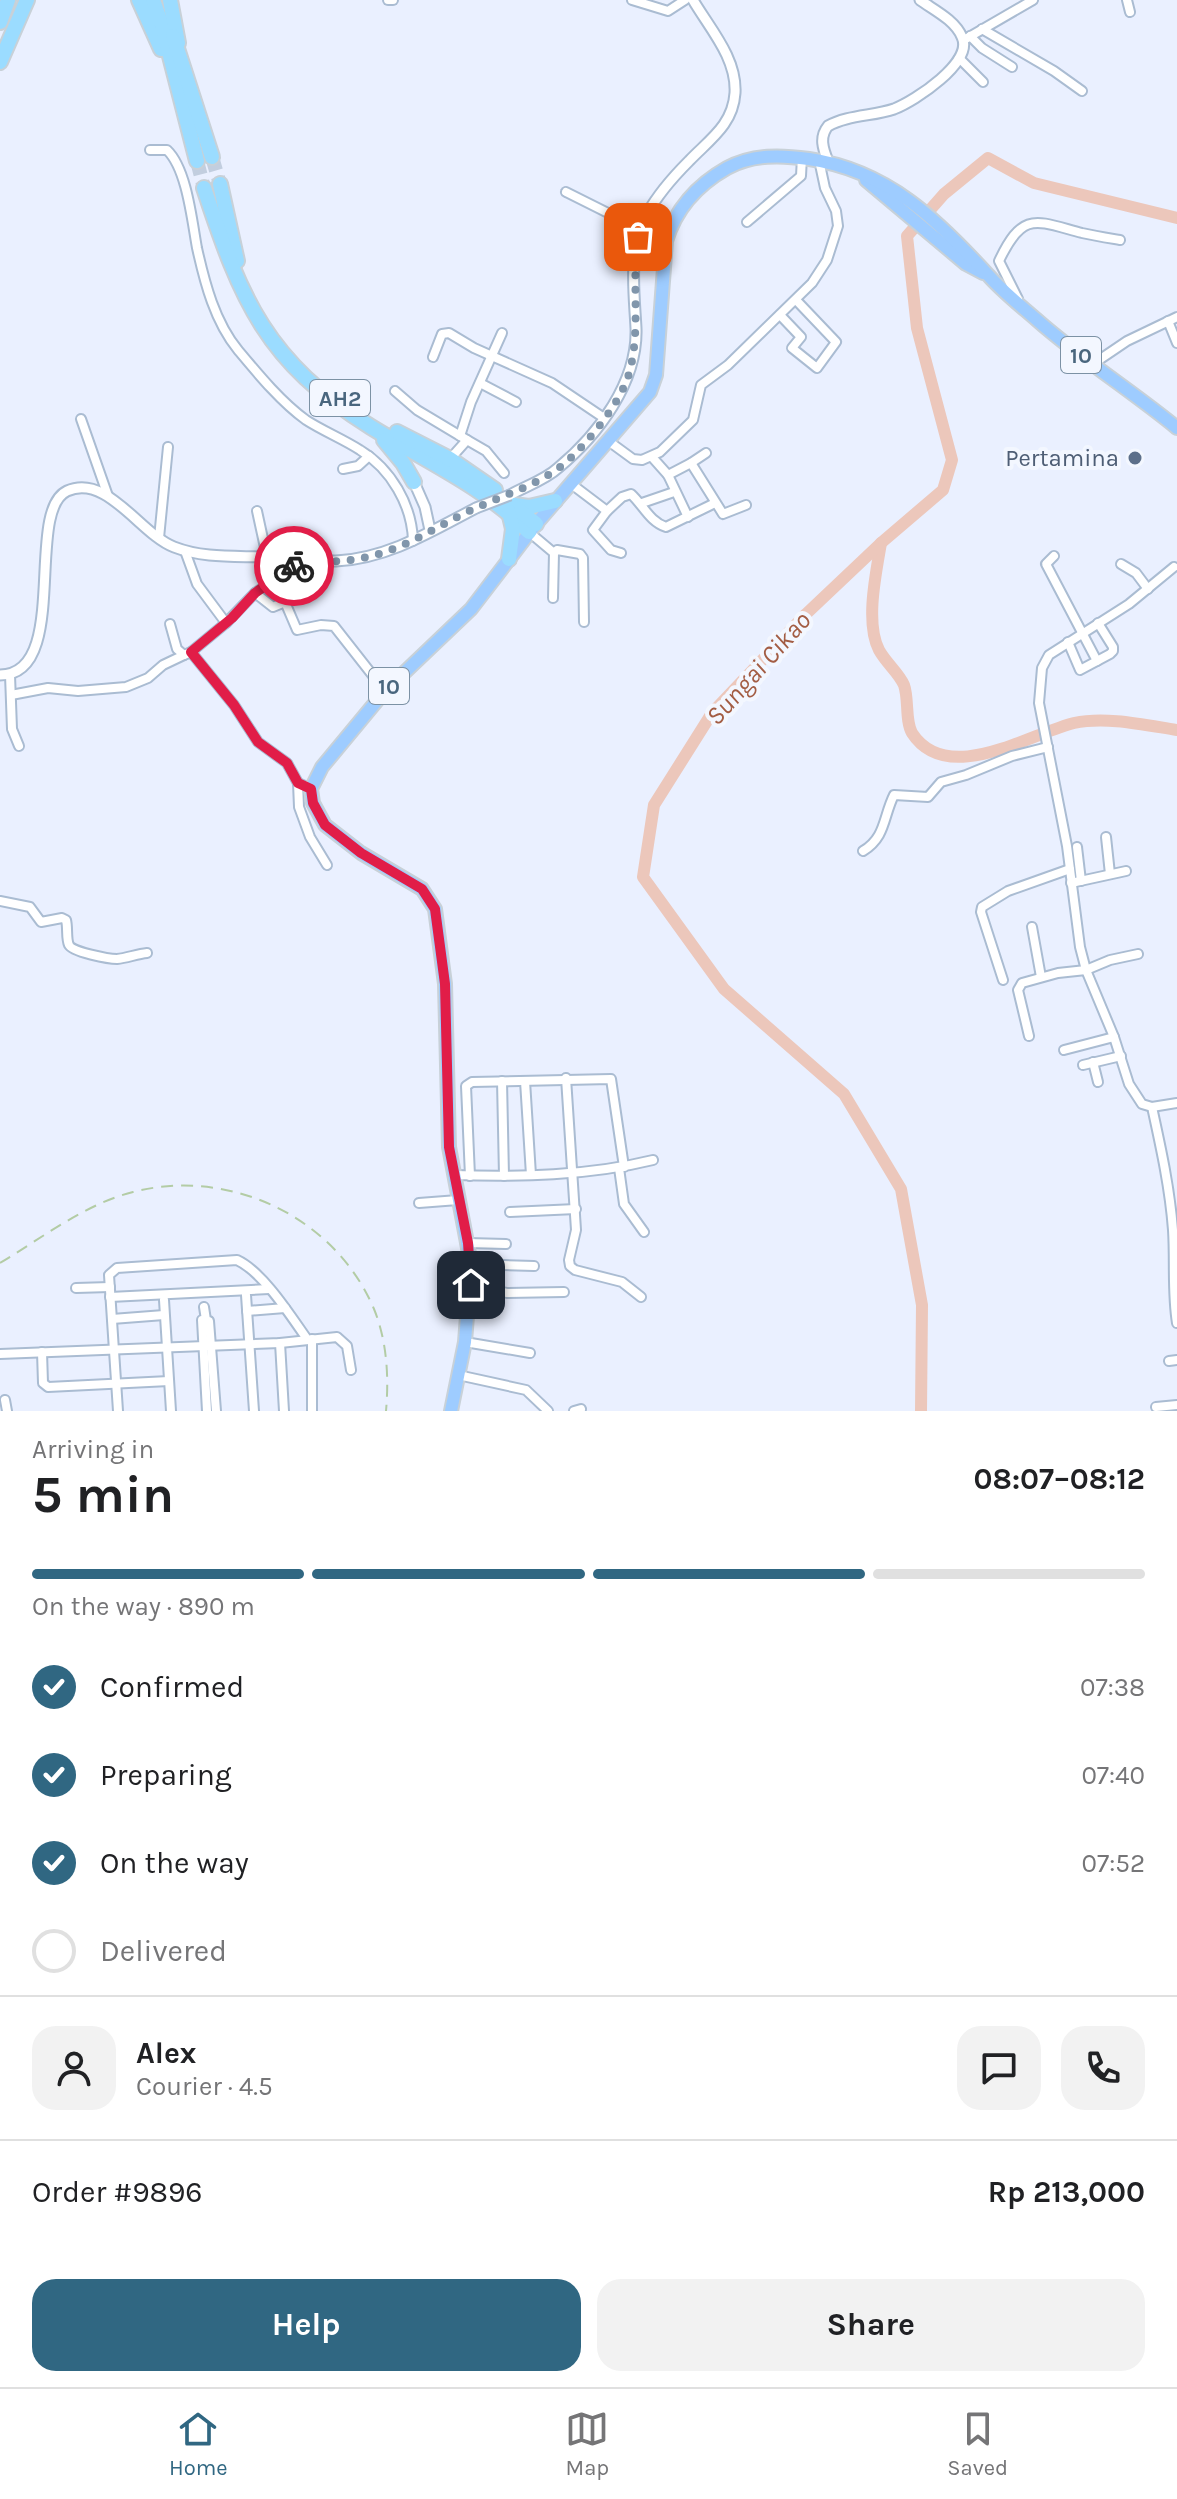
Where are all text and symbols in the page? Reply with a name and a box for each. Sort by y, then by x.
pin [604,203,672,271]
icon: bag [616,215,660,259]
road number: 10 [1061,337,1101,373]
road number: AH2 [310,380,370,416]
place label: Pertamina [1005,444,1119,472]
marker: Pertamina [1126,449,1144,467]
courier [254,526,334,606]
icon: bike [272,544,316,588]
water label: Sungai Cikao [699,605,817,731]
road number: 10 [369,668,409,704]
pin [437,1251,505,1319]
icon: home [449,1263,493,1307]
text: Arriving in [32,1434,154,1465]
text: 08:07–08:12 [974,1461,1145,1497]
text: 5 min [32,1464,174,1525]
text: On the way · 890 m [32,1591,255,1622]
icon: check [32,1665,76,1709]
text: Confirmed [100,1669,244,1705]
text: 07:38 [1080,1672,1145,1703]
icon: check [32,1753,76,1797]
text: Preparing [100,1757,232,1793]
text: 07:40 [1081,1760,1145,1791]
icon: check [32,1841,76,1885]
text: On the way [100,1845,249,1881]
text: 07:52 [1082,1848,1145,1879]
text: Delivered [100,1933,227,1969]
button: person [32,2026,116,2110]
button: chat [957,2026,1041,2110]
button: phone [1061,2026,1145,2110]
text: Alex [136,2035,196,2071]
text: Courier · 4.5 [136,2071,273,2102]
text: Order #9896 [32,2174,203,2210]
text: Rp 213,000 [988,2174,1145,2210]
button: Help [32,2279,581,2371]
button: Share [597,2279,1145,2371]
tab: Home [169,2407,228,2481]
tab: Map [565,2407,609,2481]
tab: Saved [947,2407,1008,2481]

